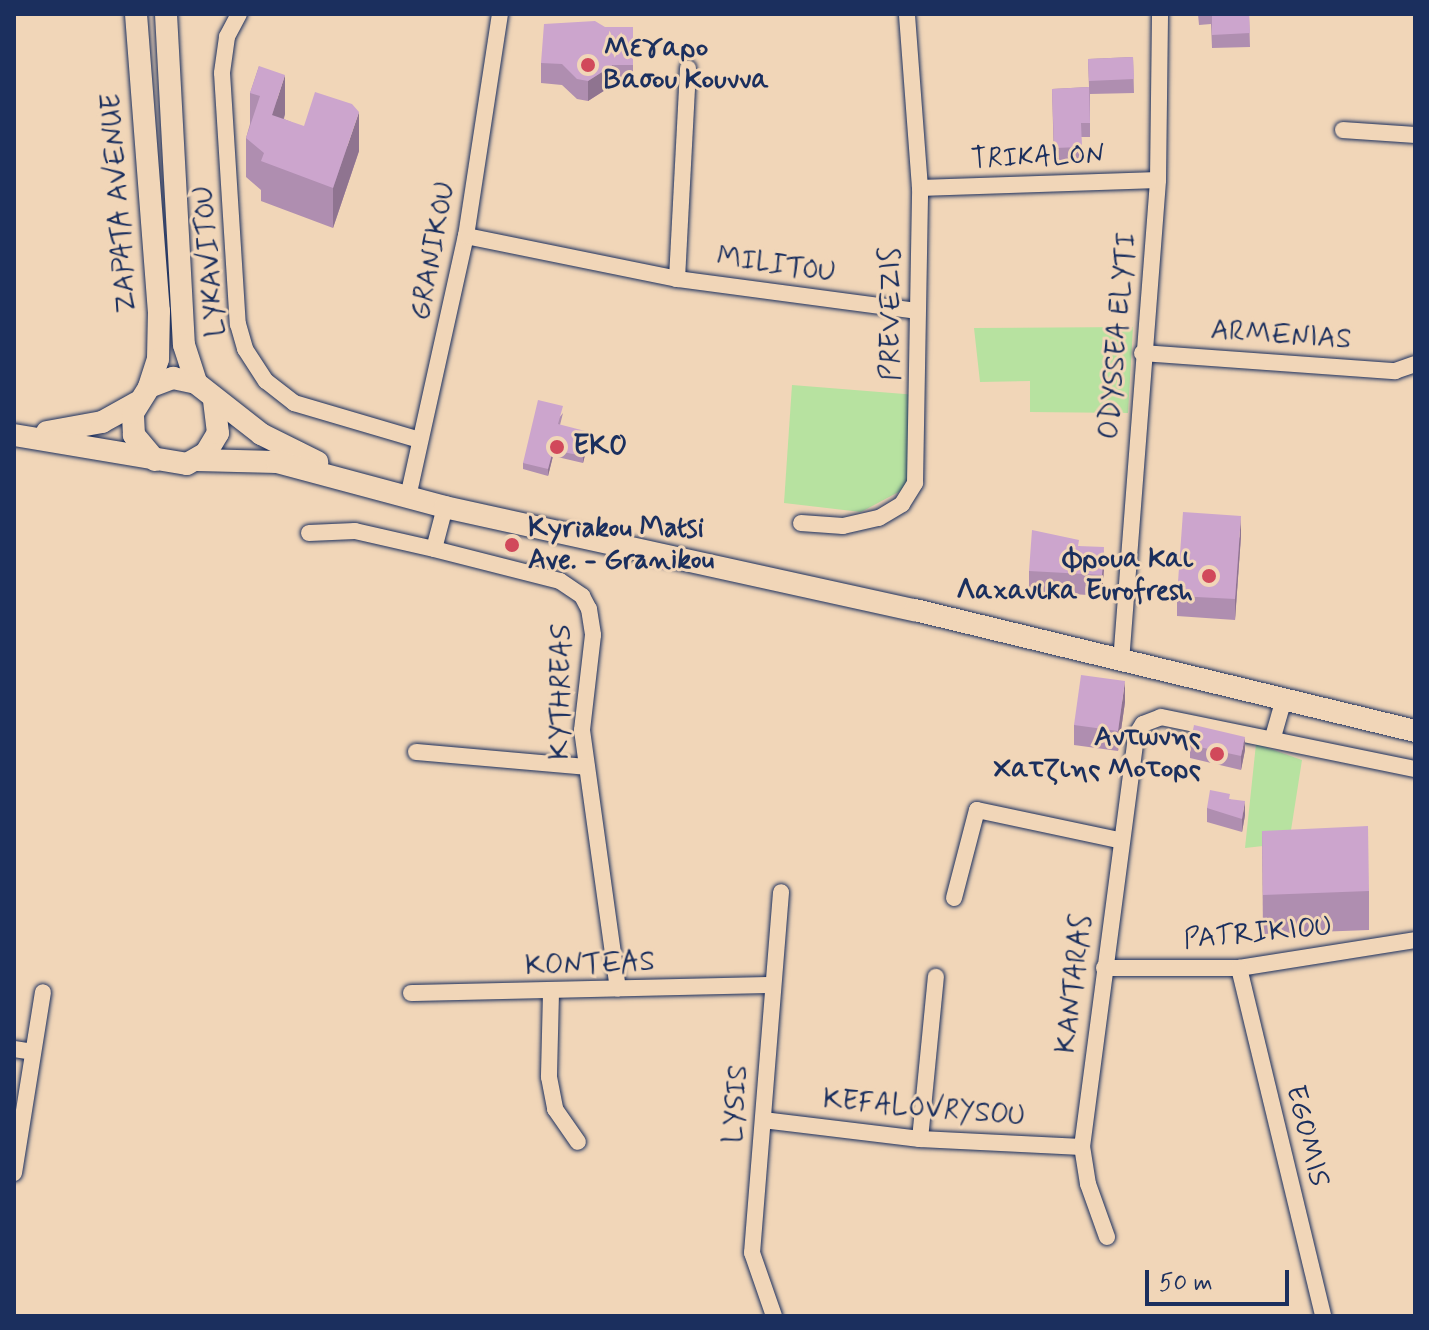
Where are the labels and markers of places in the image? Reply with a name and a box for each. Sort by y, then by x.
place label: Μεγαρο Βασου Κουννα [604,32,769,98]
marker: Μεγαρο Βασου Κουννα [579,56,597,74]
place label: EKO [573,430,627,464]
marker: EKO [548,438,566,456]
place label: Kyriakou Matsi Ave. - Granikou [528,512,714,578]
marker: Kyriakou Matsi Ave. - Granikou [503,536,521,554]
place label: Φρουα Και Λαχανικα Eurofresh [956,543,1193,609]
marker: Φρουα Και Λαχανικα Eurofresh [1200,567,1218,585]
place label: Αντωνης Χατζιης Μοτορς [993,721,1201,787]
marker: Αντωνης Χατζιης Μοτορς [1208,745,1226,763]

